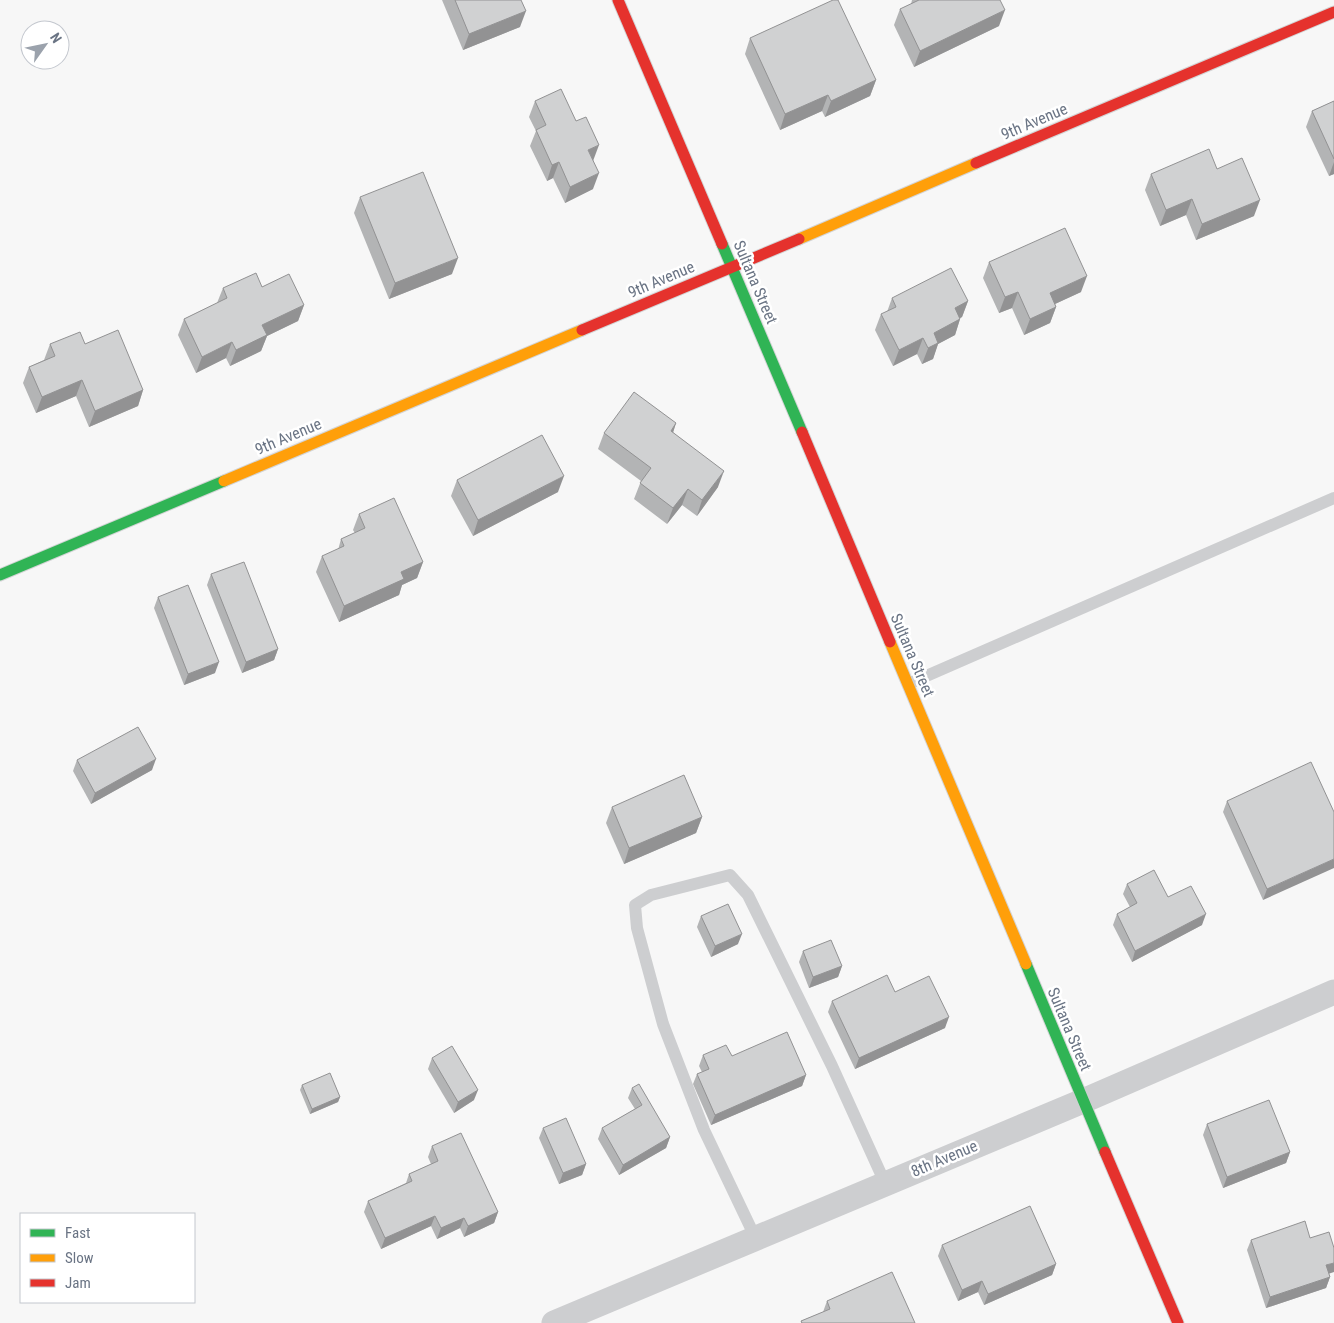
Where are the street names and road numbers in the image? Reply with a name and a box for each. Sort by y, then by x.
street label: 9th Avenue [998,99,1070,144]
street label: Sultana Street [729,238,782,327]
street label: 9th Avenue [625,257,697,302]
street label: 9th Avenue [252,414,324,459]
street label: Sultana Street [886,611,939,700]
street label: Sultana Street [1043,985,1096,1074]
street label: 8th Avenue [908,1136,980,1181]

